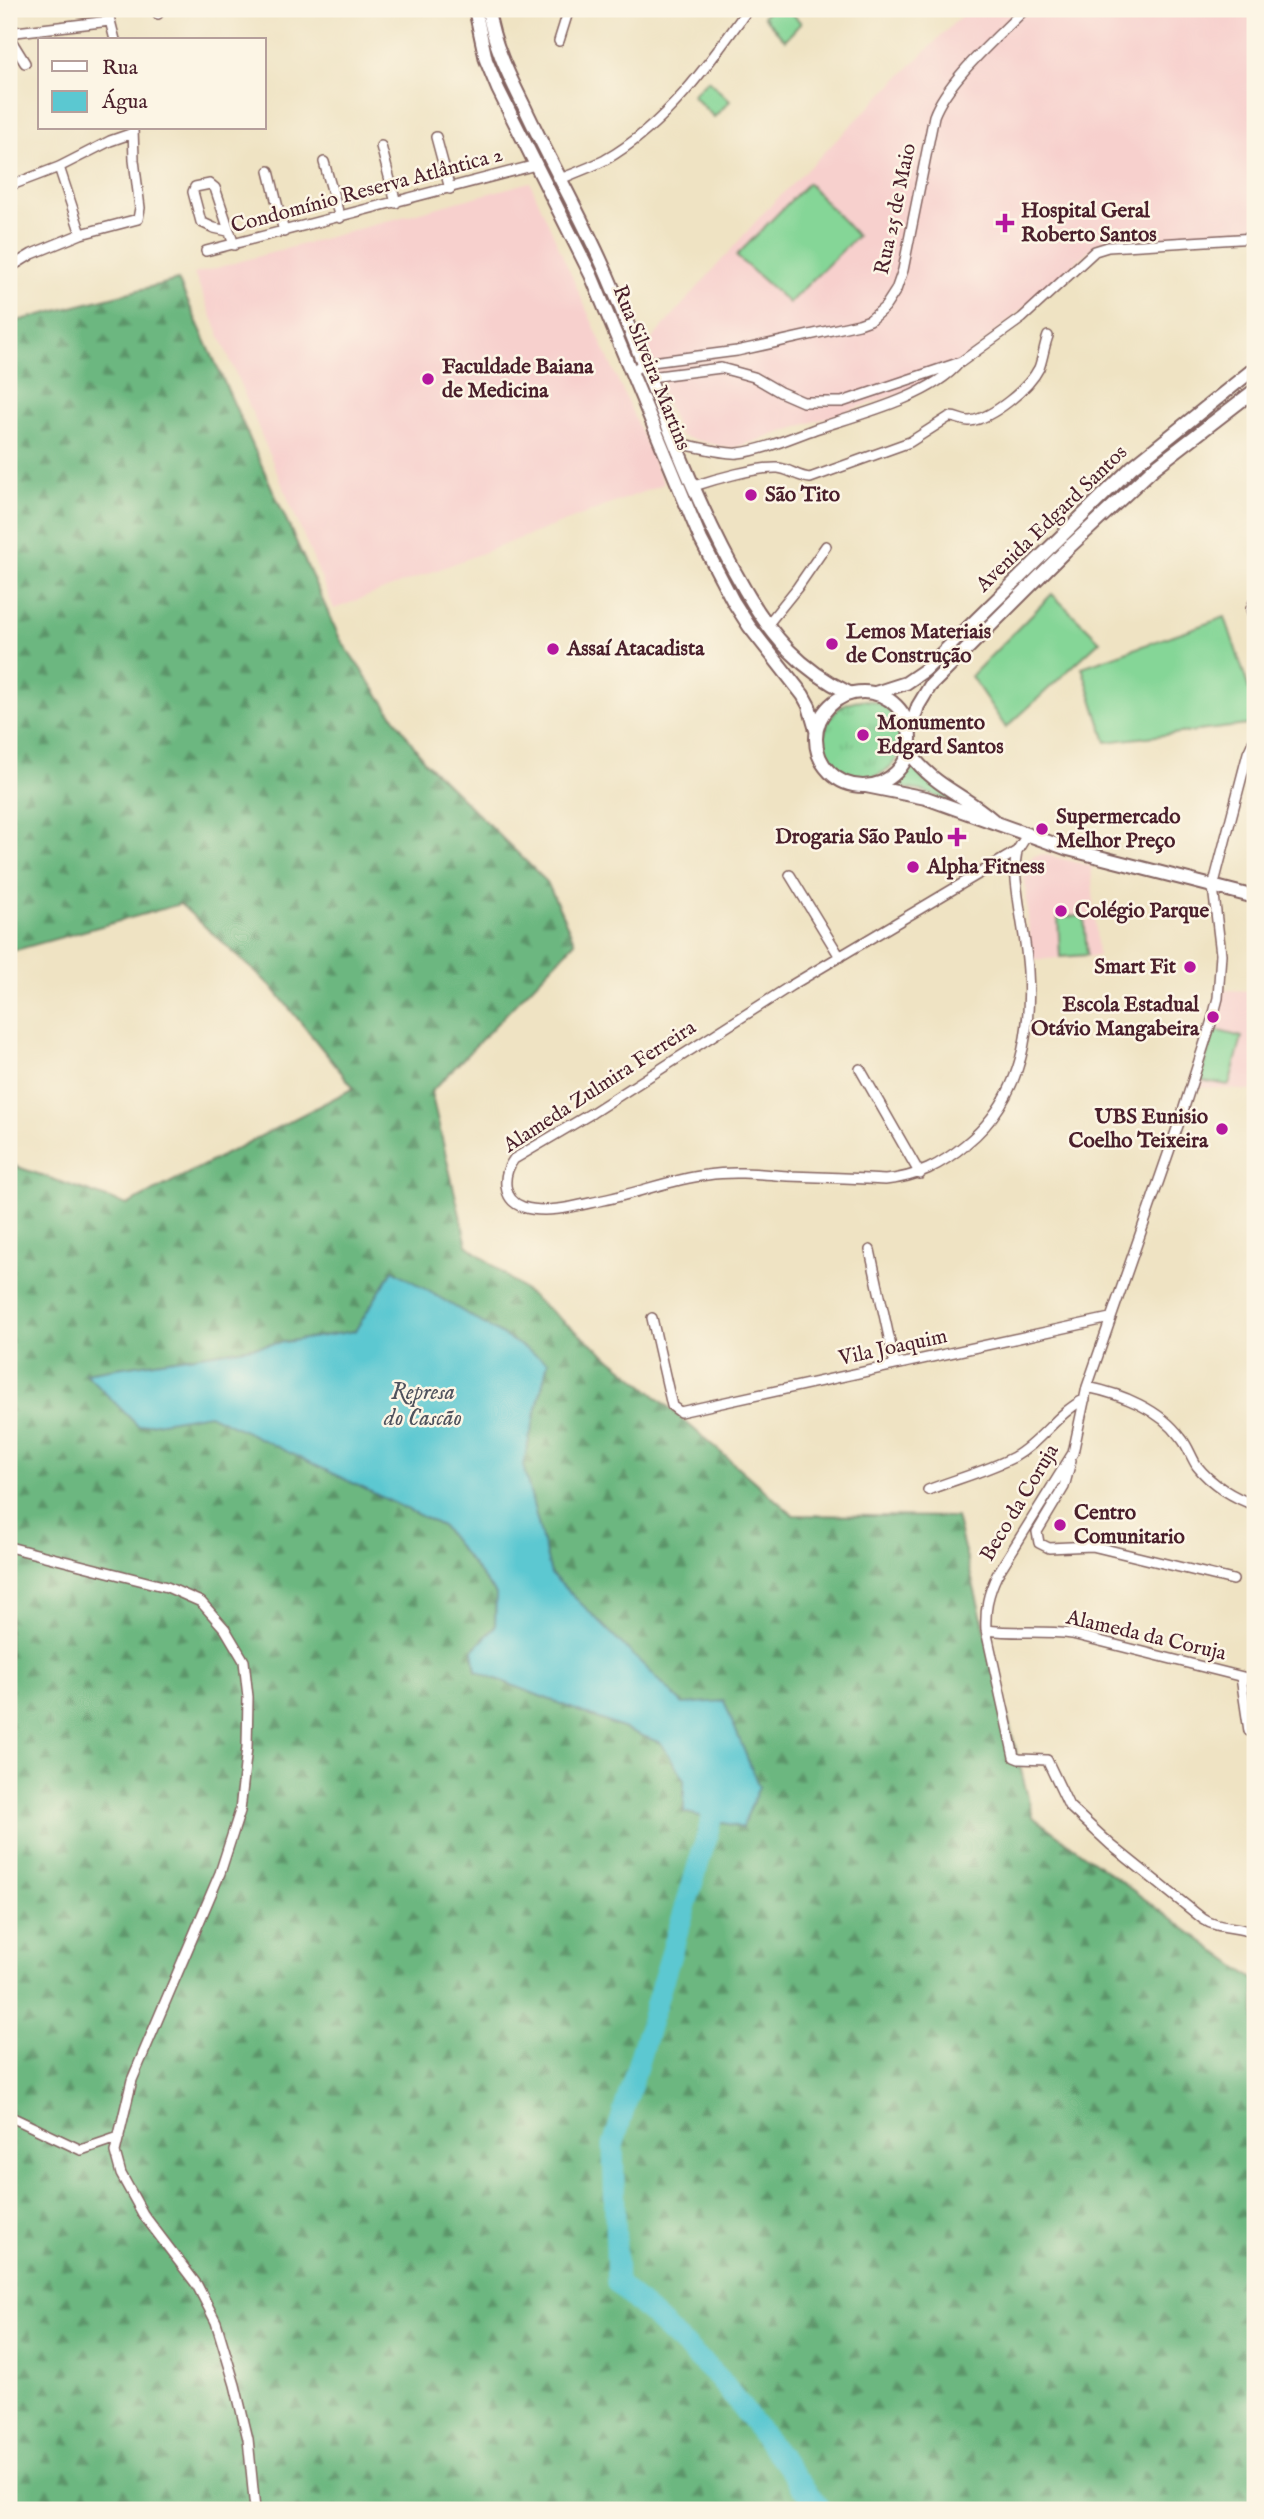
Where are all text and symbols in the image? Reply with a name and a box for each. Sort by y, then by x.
legend [38,38,266,130]
text: Rua [102,55,139,82]
text: Água [101,88,148,116]
street label: Rua 25 de Maio [869,141,923,277]
street label: Condomínio Reserva Atlântica 2 [228,142,506,240]
place label: Hospital Geral Roberto Santos [1021,198,1157,249]
marker: Hospital Geral Roberto Santos [995,213,1015,233]
street label: Rua Silveira Martins [606,281,696,455]
place label: Faculdade Baiana de Medicina [442,354,594,405]
marker: Faculdade Baiana de Medicina [420,371,436,387]
street label: Avenida Edgard Santos [970,440,1134,599]
place label: São Tito [765,482,841,509]
marker: São Tito [743,487,759,503]
place label: Lemos Materiais de Construção [846,619,991,670]
place label: Assaí Atacadista [566,636,705,663]
marker: Lemos Materiais de Construção [824,636,840,652]
marker: Assaí Atacadista [545,641,561,657]
place label: Monumento Edgard Santos [877,710,1004,761]
marker: Monumento Edgard Santos [855,727,871,743]
place label: Supermercado Melhor Preço [1056,804,1181,855]
marker: Supermercado Melhor Preço [1034,821,1050,837]
place label: Drogaria São Paulo [775,824,944,851]
marker: Drogaria São Paulo [949,829,965,845]
place label: Alpha Fitness [926,854,1045,881]
marker: Alpha Fitness [905,859,921,875]
place label: Colégio Parque [1075,898,1209,925]
marker: Colégio Parque [1053,903,1069,919]
place label: Smart Fit [1094,954,1177,981]
marker: Smart Fit [1182,959,1198,975]
place label: Escola Estadual Otávio Mangabeira [1031,992,1200,1043]
marker: Escola Estadual Otávio Mangabeira [1205,1009,1221,1025]
street label: Alameda Zulmira Ferreira [498,1014,702,1160]
place label: UBS Eunisio Coelho Teixeira [1068,1104,1209,1155]
marker: UBS Eunisio Coelho Teixeira [1214,1121,1230,1137]
street label: Vila Joaquim [835,1323,950,1373]
water label: Represa do Cascão [383,1378,462,1433]
street label: Beco da Coruja [974,1439,1066,1567]
place label: Centro Comunitario [1074,1500,1186,1551]
marker: Centro Comunitario [1052,1517,1068,1533]
street label: Alameda da Coruja [1062,1604,1230,1668]

